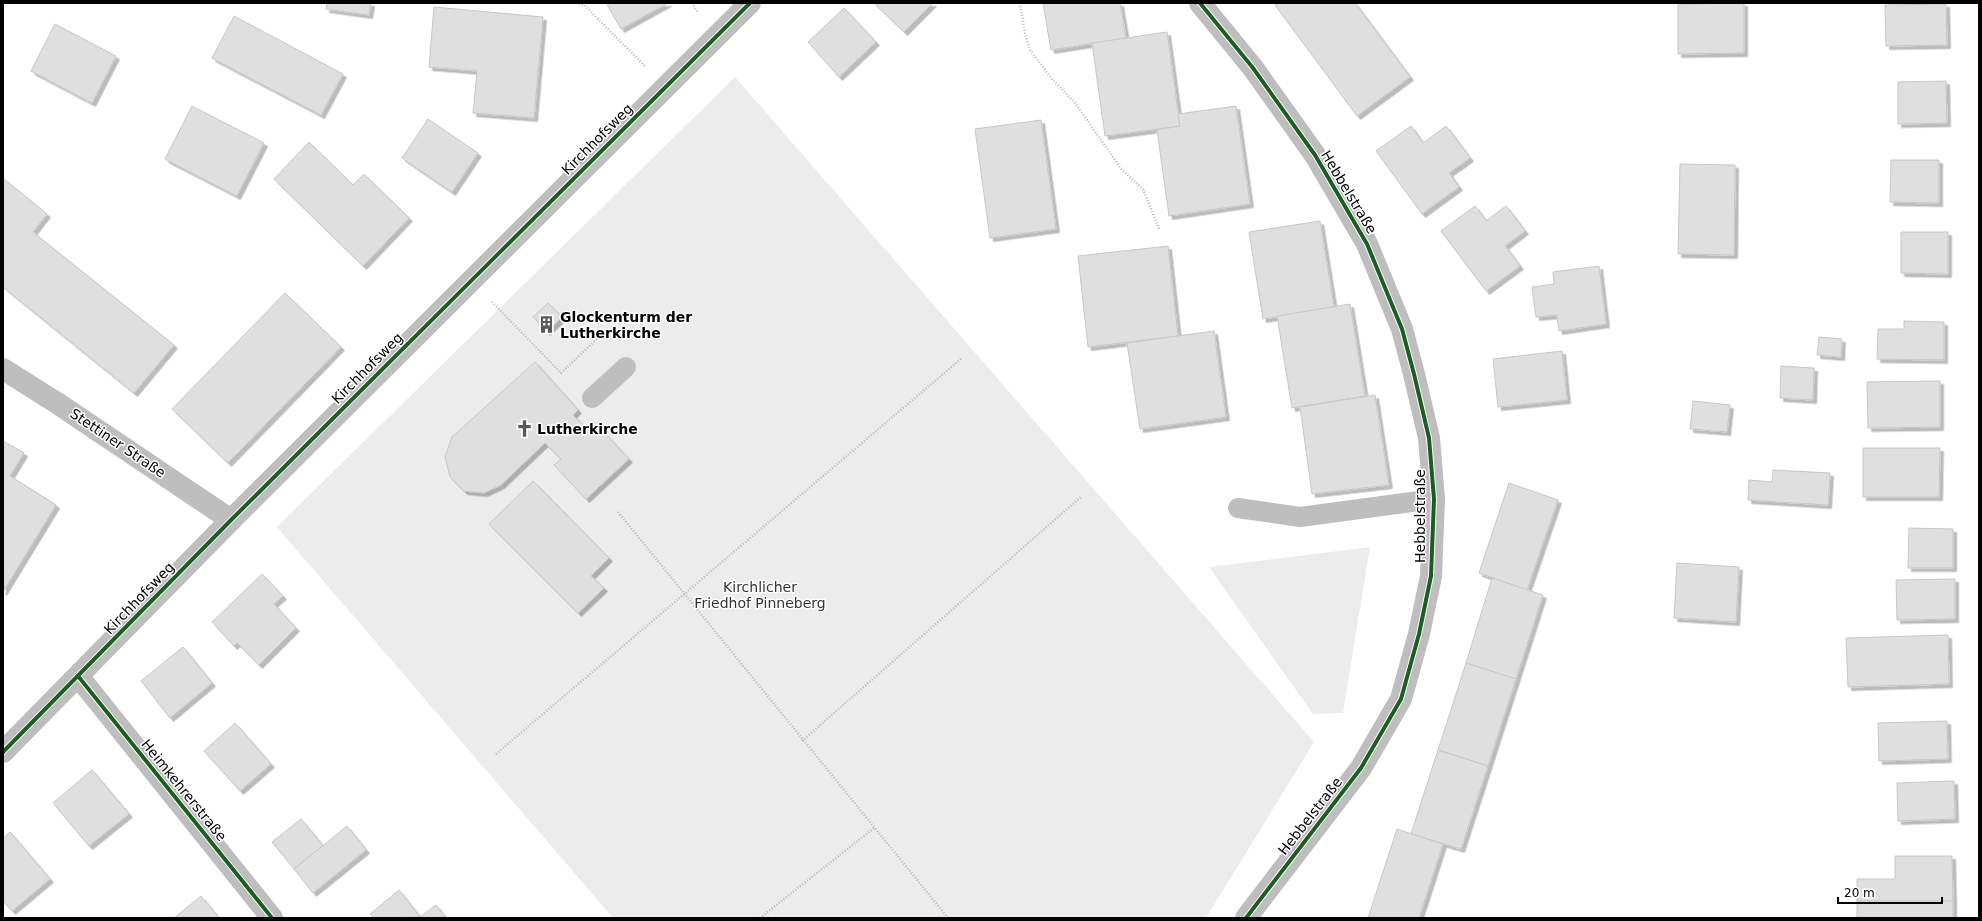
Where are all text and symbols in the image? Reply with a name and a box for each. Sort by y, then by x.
street label: Kirchhofsweg [558,100,636,178]
street label: Hebbelstraße [1318,148,1380,236]
place label: Glockenturm der Lutherkirche [560,309,692,341]
building icon: Glockenturm der Lutherkirche [537,315,557,335]
street label: Kirchhofsweg [328,329,406,407]
street label: Stettiner Straße [67,405,169,481]
church icon: Lutherkirche [514,419,534,439]
place label: Lutherkirche [537,421,638,437]
street label: Hebbelstraße [1412,469,1428,563]
street label: Kirchhofsweg [101,559,177,637]
park label: Kirchlicher Friedhof Pinneberg [694,579,826,611]
street label: Heimkehrerstraße [138,736,230,844]
street label: Hebbelstraße [1275,774,1345,858]
scale bar [1838,879,1942,905]
text: 20 m [1844,886,1875,900]

